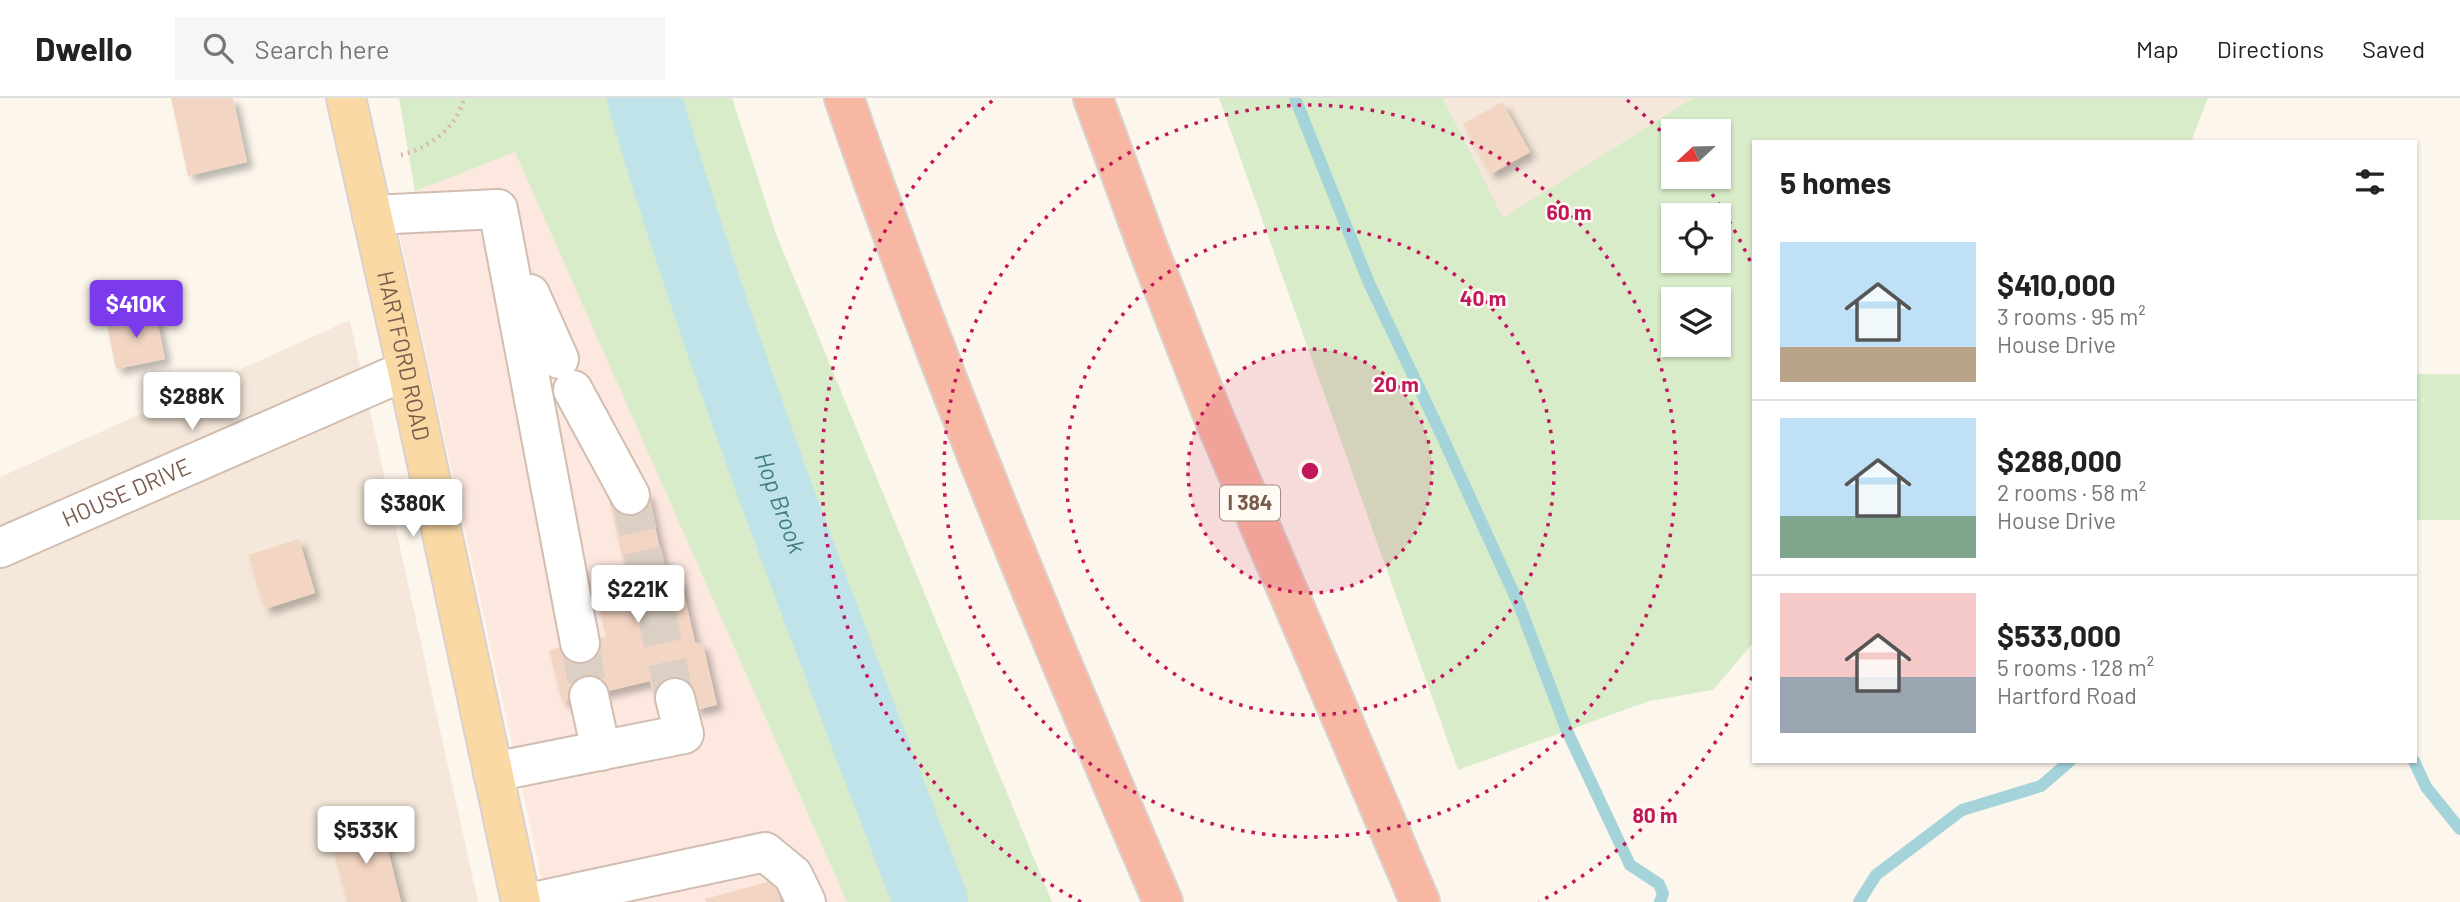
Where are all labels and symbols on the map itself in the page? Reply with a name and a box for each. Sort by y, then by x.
north arrow [1661,119,1731,189]
text: 60 m [1547,199,1591,224]
street label: HARTFORD ROAD [372,268,437,443]
pin: $410K [87,280,185,340]
text: 40 m [1460,285,1506,310]
text: 20 m [1373,371,1419,396]
pin: $288K [143,372,241,432]
water label: Hop Brook [749,448,813,557]
street label: HOUSE DRIVE [57,451,195,532]
centre of rings [1298,459,1322,483]
pin: $380K [364,480,462,539]
road number: I 384 [1220,486,1280,520]
pin: $221K [589,566,687,625]
text: 80 m [1632,802,1678,827]
pin: $533K [317,806,415,866]

